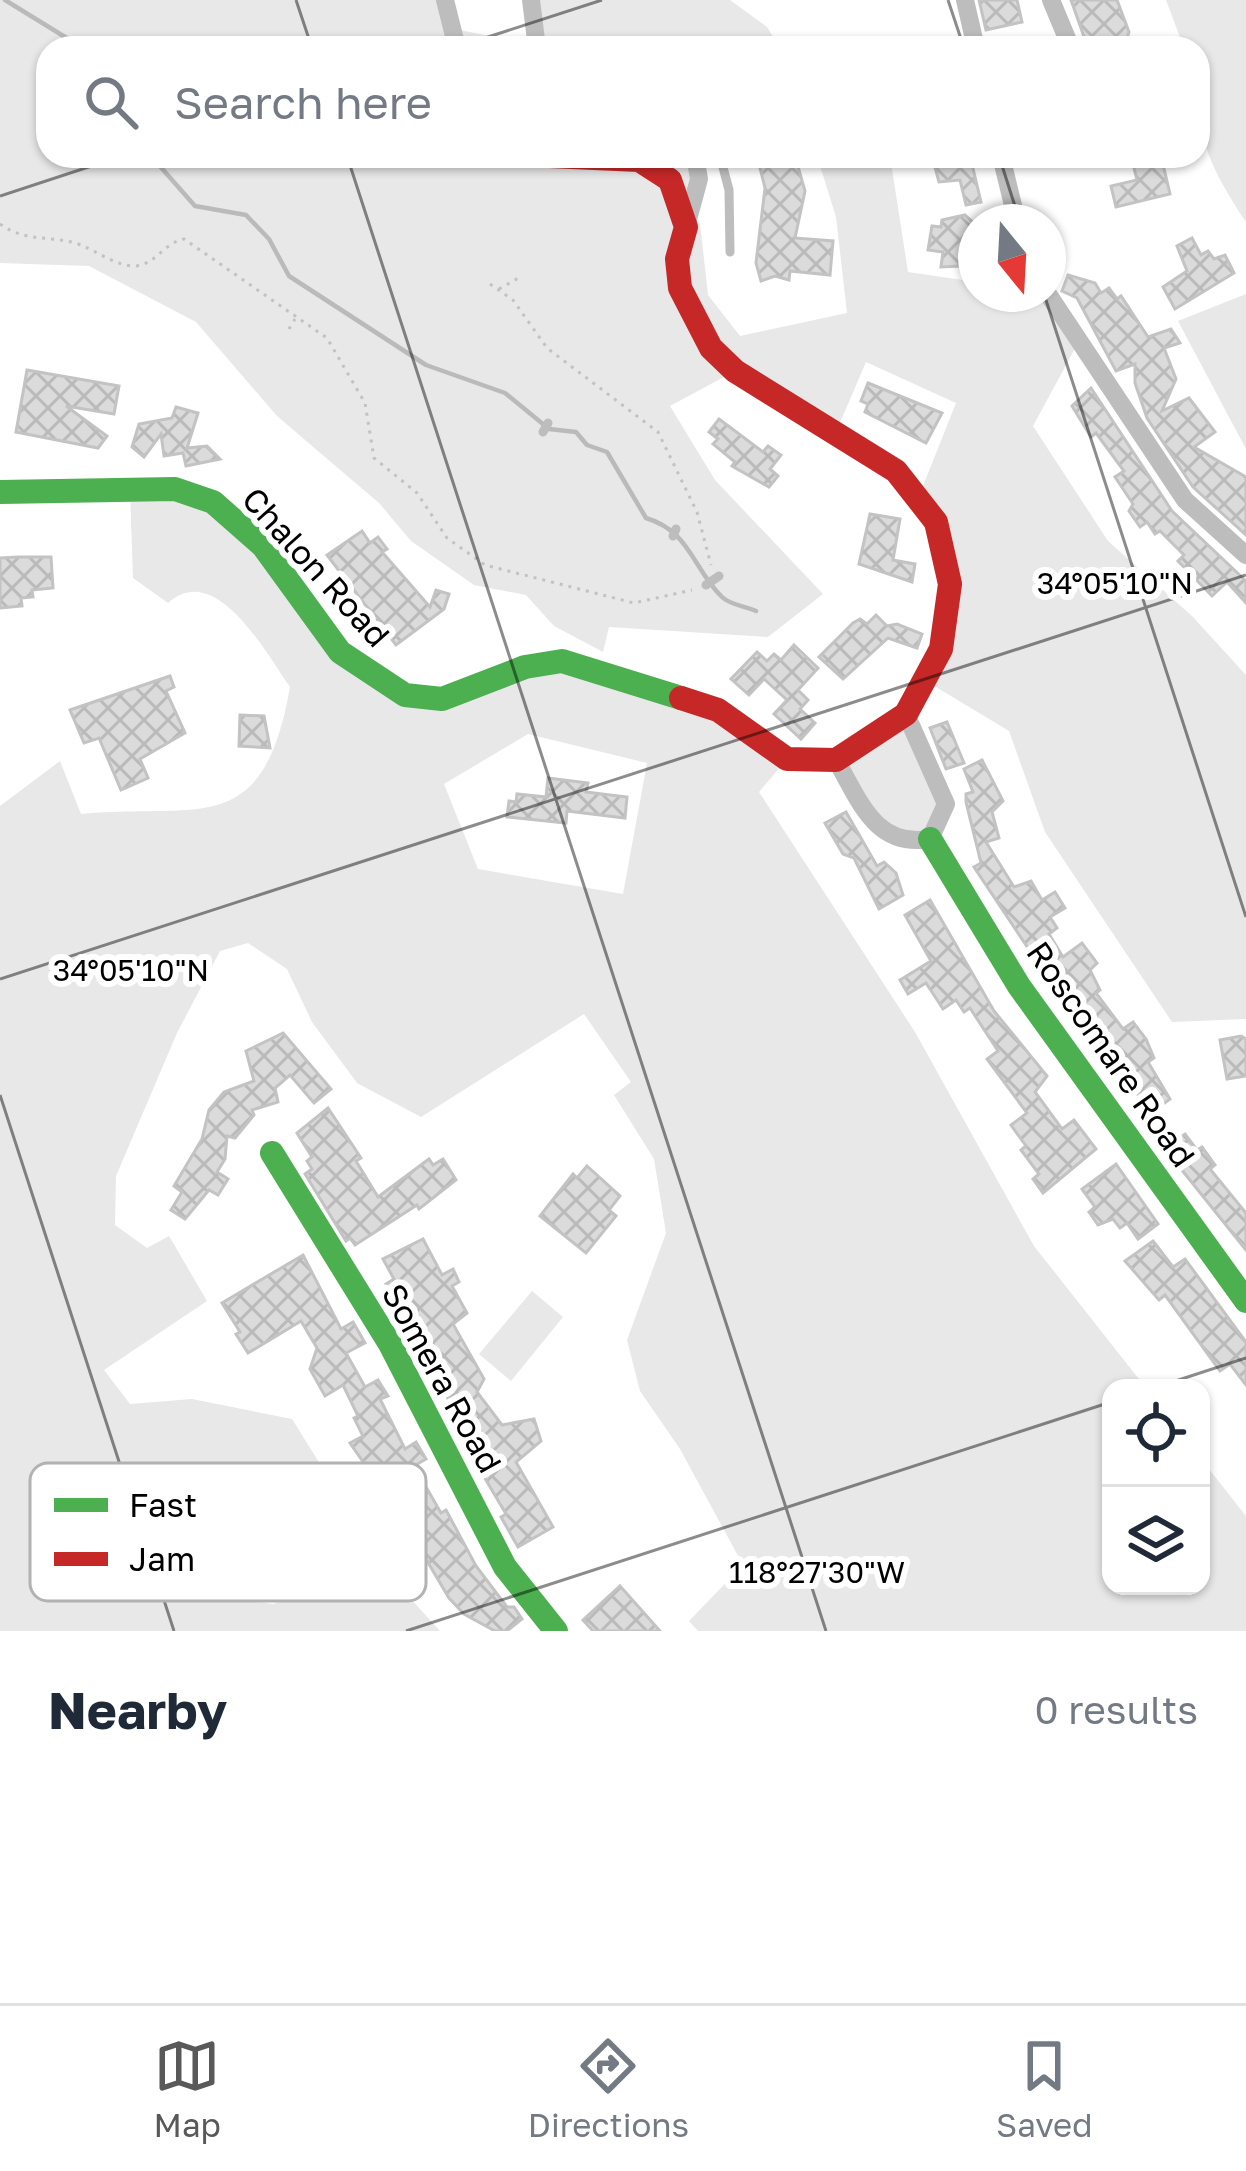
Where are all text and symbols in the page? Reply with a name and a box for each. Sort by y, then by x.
search box [36,36,1210,168]
icon: search [78,69,144,135]
text: Search here [174,75,432,129]
north arrow [958,204,1066,312]
street label: Chalon Road [235,479,398,654]
text: 34°05'10"N [1037,565,1193,601]
street label: Roscomare Road [1019,934,1204,1174]
text: 34°05'10"N [53,952,209,988]
street label: Somera Road [375,1277,510,1479]
map controls [1102,1379,1210,1595]
button: locate [1102,1379,1210,1487]
legend [30,1463,426,1601]
text: Fast [129,1485,197,1524]
button: layers [1102,1487,1210,1595]
text: Jam [129,1539,195,1578]
text: 118°27'30"W [729,1554,905,1590]
text: Nearby [48,1679,227,1740]
text: 0 results [1034,1686,1198,1733]
tab: Map [154,2033,221,2144]
tab: Directions [528,2033,689,2144]
tab: Saved [996,2033,1092,2144]

